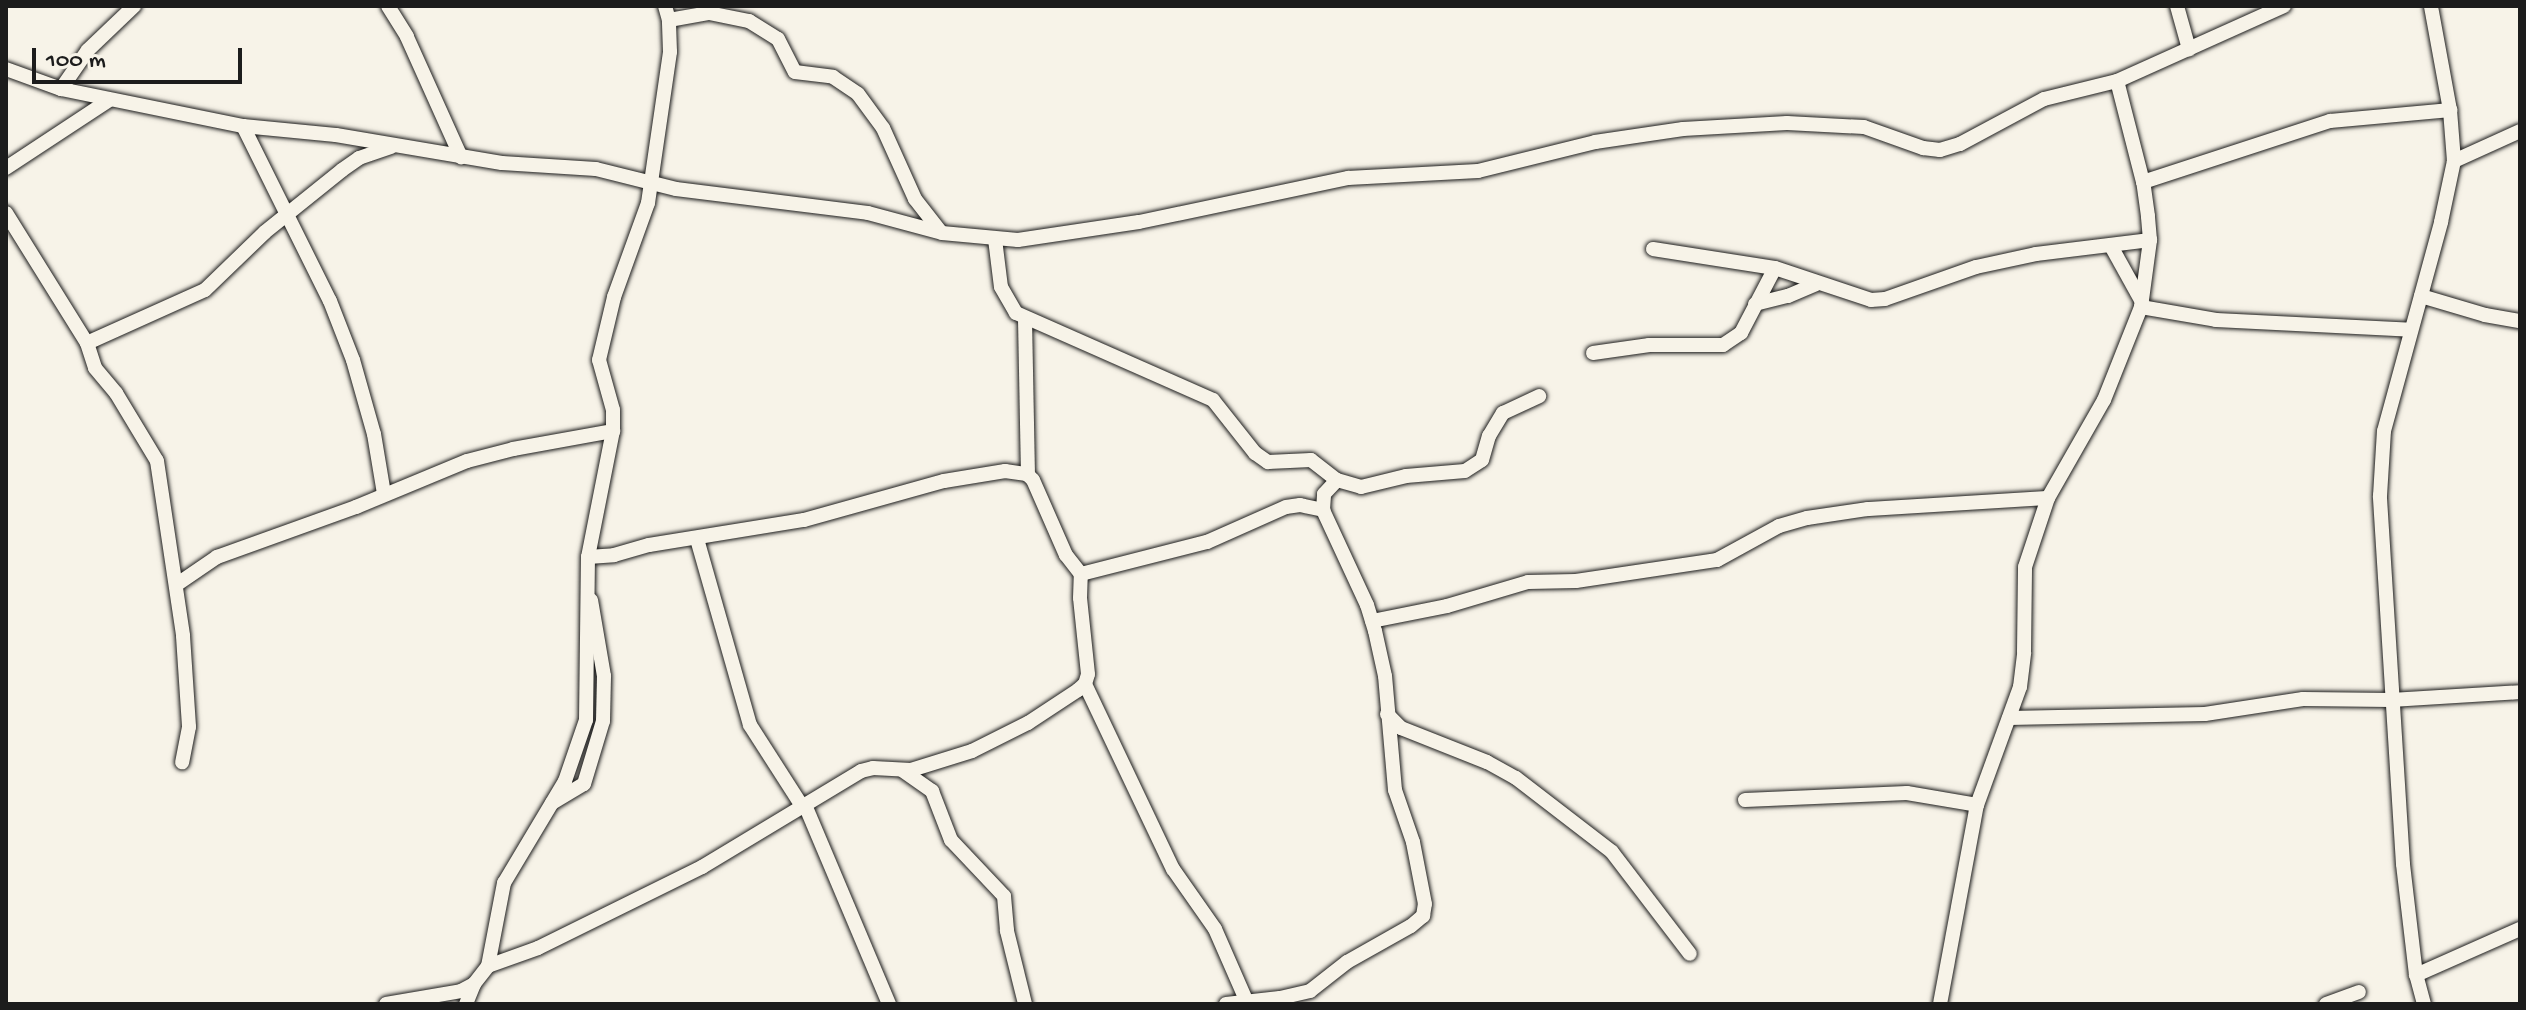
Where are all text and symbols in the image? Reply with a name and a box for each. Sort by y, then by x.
scale bar [36,32,246,82]
text: 100 m [46,47,106,76]

